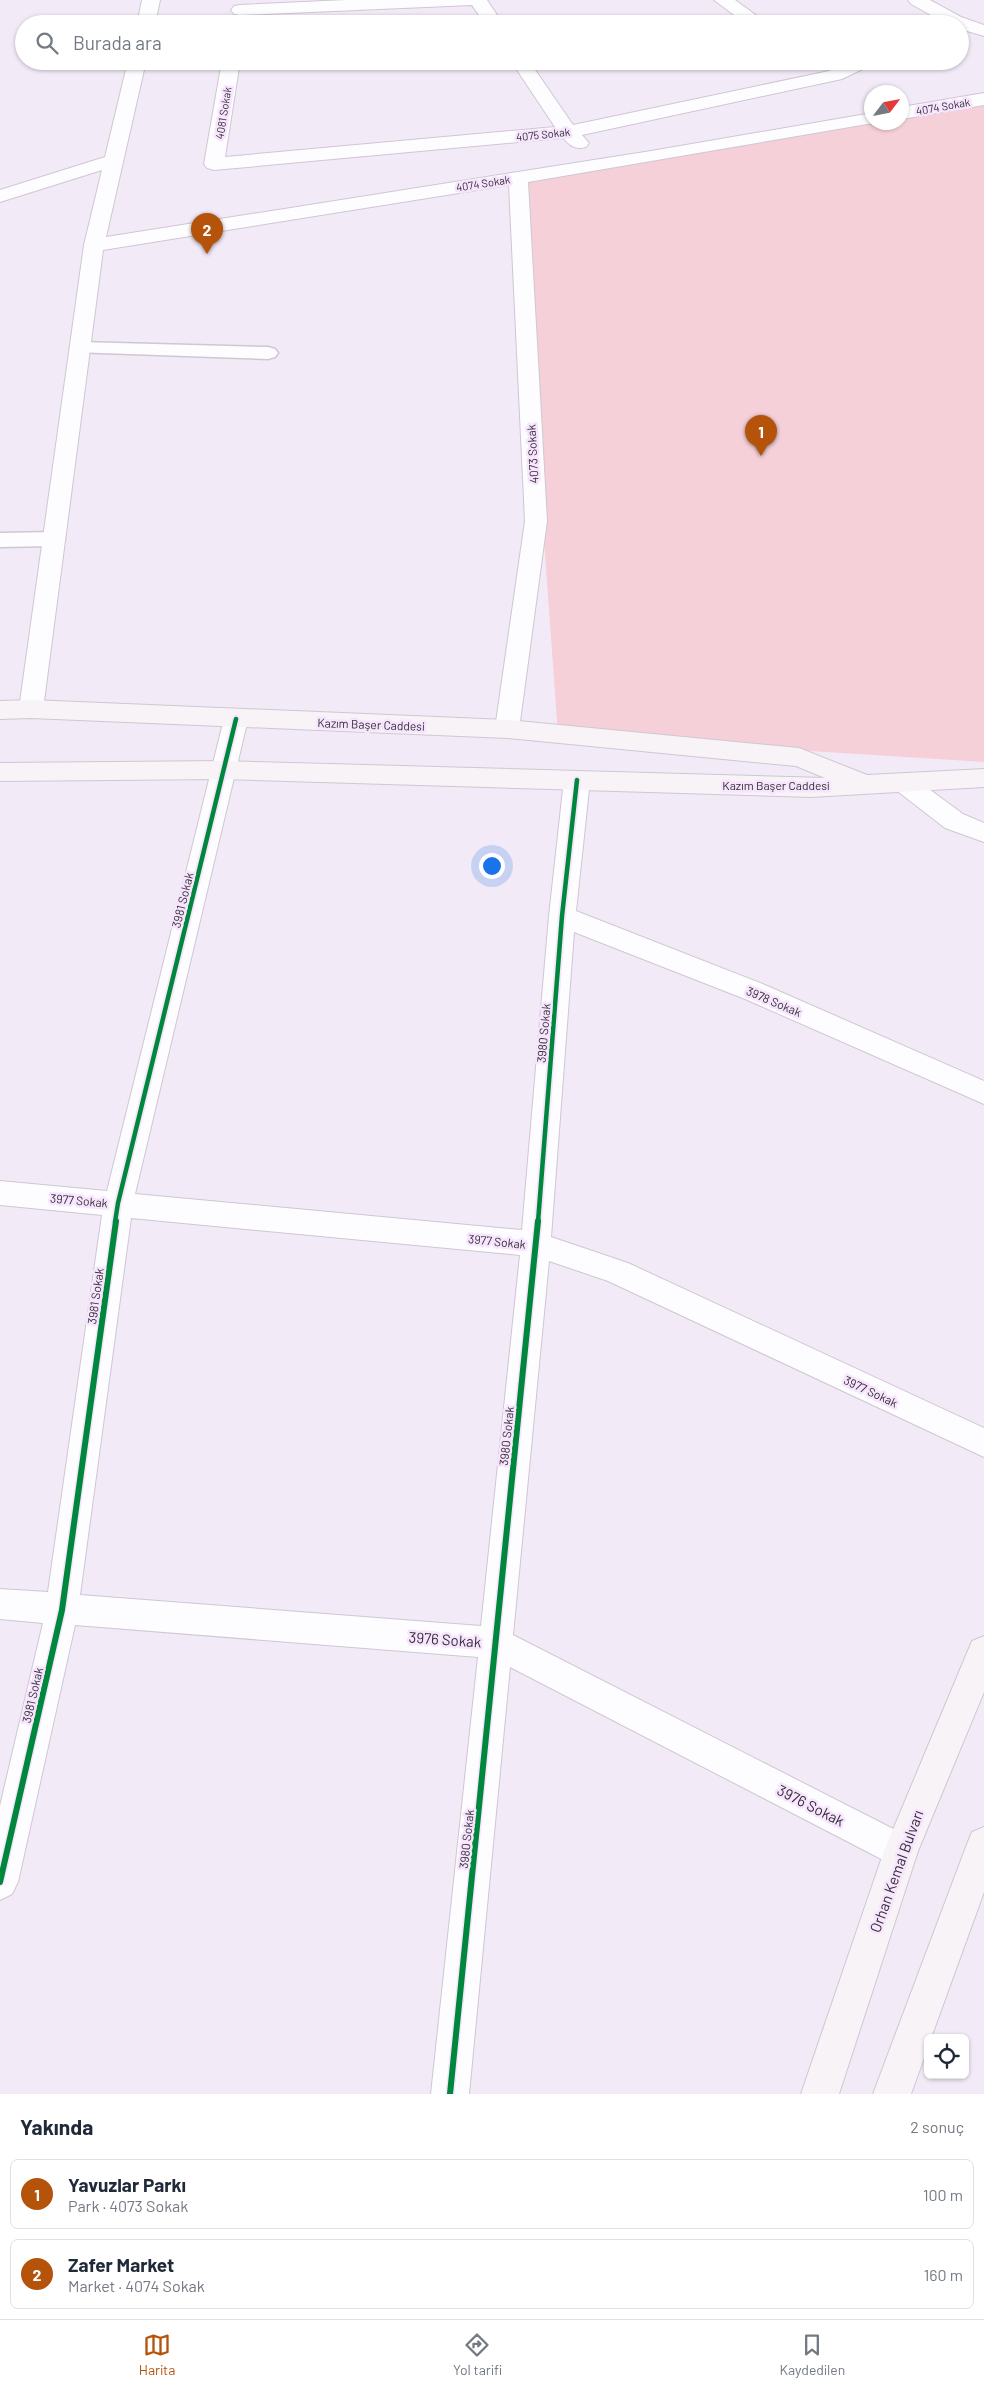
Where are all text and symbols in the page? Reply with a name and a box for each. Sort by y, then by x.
search box [15,15,969,70]
icon: search [33,29,61,57]
text: Burada ara [73,31,162,54]
street label: 4081 Sokak [212,85,234,140]
north arrow [864,85,909,130]
street label: 4074 Sokak [915,95,972,117]
street label: 4075 Sokak [515,125,571,143]
street label: 4074 Sokak [455,172,512,194]
pin: 2 [191,213,223,254]
pin: 1 [745,415,777,456]
street label: 4073 Sokak [523,424,541,484]
street label: Kazım Başer Caddesi [317,715,425,733]
street label: Kazım Başer Caddesi [722,778,830,792]
your location [479,853,505,879]
street label: 3981 Sokak [168,871,196,929]
street label: 3978 Sokak [744,983,804,1019]
street label: 3980 Sokak [533,1003,553,1063]
street label: 3977 Sokak [50,1191,108,1209]
street label: 3977 Sokak [468,1231,526,1251]
street label: 3981 Sokak [84,1267,106,1325]
street label: 3977 Sokak [842,1372,900,1410]
street label: 3980 Sokak [496,1406,516,1466]
street label: 3976 Sokak [408,1627,482,1651]
street label: 3981 Sokak [19,1666,45,1724]
street label: 3976 Sokak [774,1780,848,1830]
street label: Orhan Kemal Bulvarı [865,1807,927,1935]
street label: 3980 Sokak [456,1809,476,1869]
map controls [924,2034,969,2079]
button: locate [924,2034,969,2079]
text: Yakında [20,2114,93,2139]
text: 2 sonuç [910,2117,964,2136]
text: Yavuzlar Parkı [68,2173,186,2196]
text: 1 [34,2185,40,2204]
text: 100 m [923,2185,963,2204]
text: Park · 4073 Sokak [68,2196,188,2215]
text: Zafer Market [68,2253,174,2276]
text: 2 [33,2265,41,2284]
text: 160 m [924,2265,963,2284]
text: Market · 4074 Sokak [68,2276,205,2295]
tab: Harita [139,2331,175,2378]
tab: Yol tarifi [453,2331,502,2378]
tab: Kaydedilen [779,2331,845,2378]

